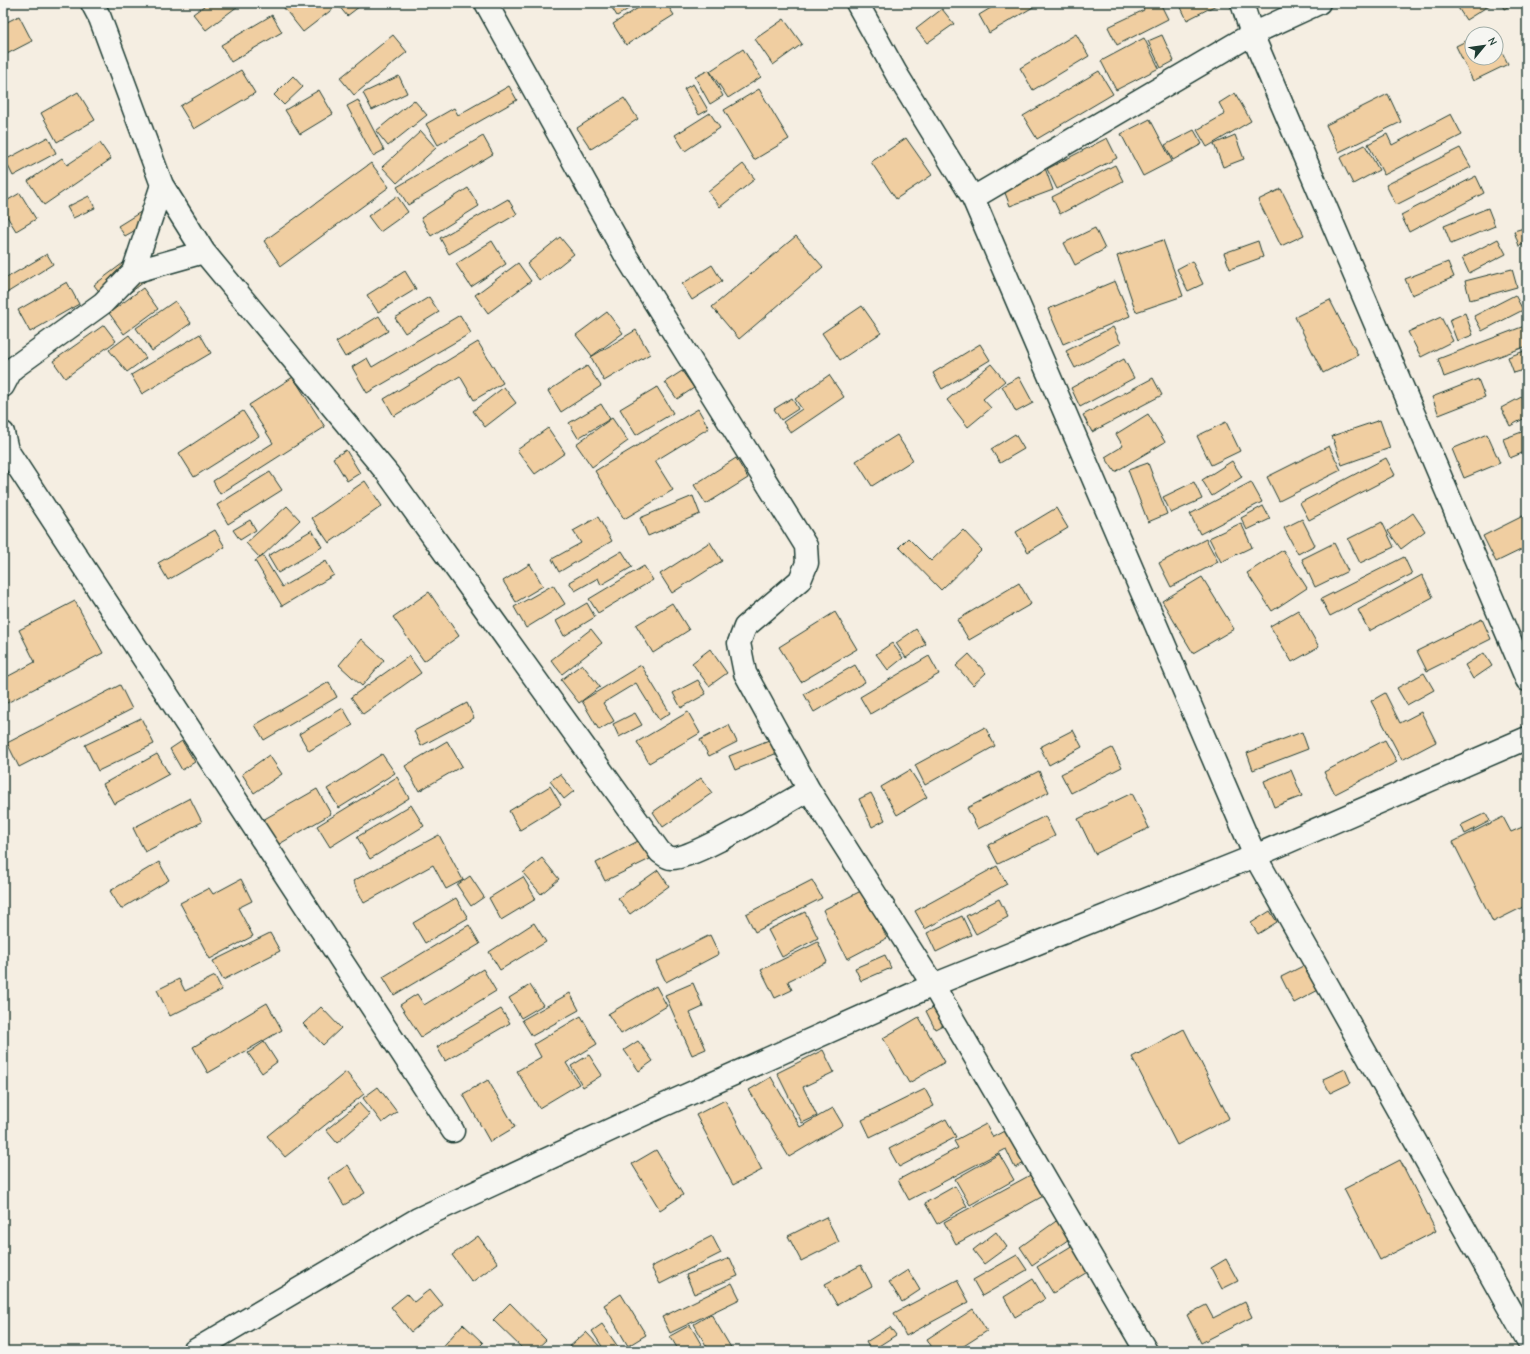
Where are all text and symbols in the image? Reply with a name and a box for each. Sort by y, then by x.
north arrow [1464,26,1504,66]
text: N [1485,35,1500,48]

